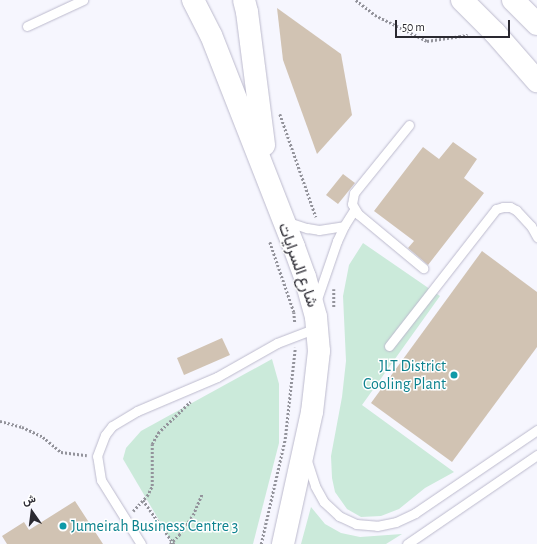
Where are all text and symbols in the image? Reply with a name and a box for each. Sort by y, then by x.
scale bar [397,12,512,38]
text: 50 m [402,21,425,33]
street label: شارع السرايات [274,220,322,310]
place label: JLT District Cooling Plant [363,356,446,394]
marker: JLT District Cooling Plant [449,370,459,380]
north arrow [12,492,52,532]
text: ش [21,493,37,507]
place label: Jumeirah Business Centre 3 [71,516,238,536]
marker: Jumeirah Business Centre 3 [58,521,68,531]

